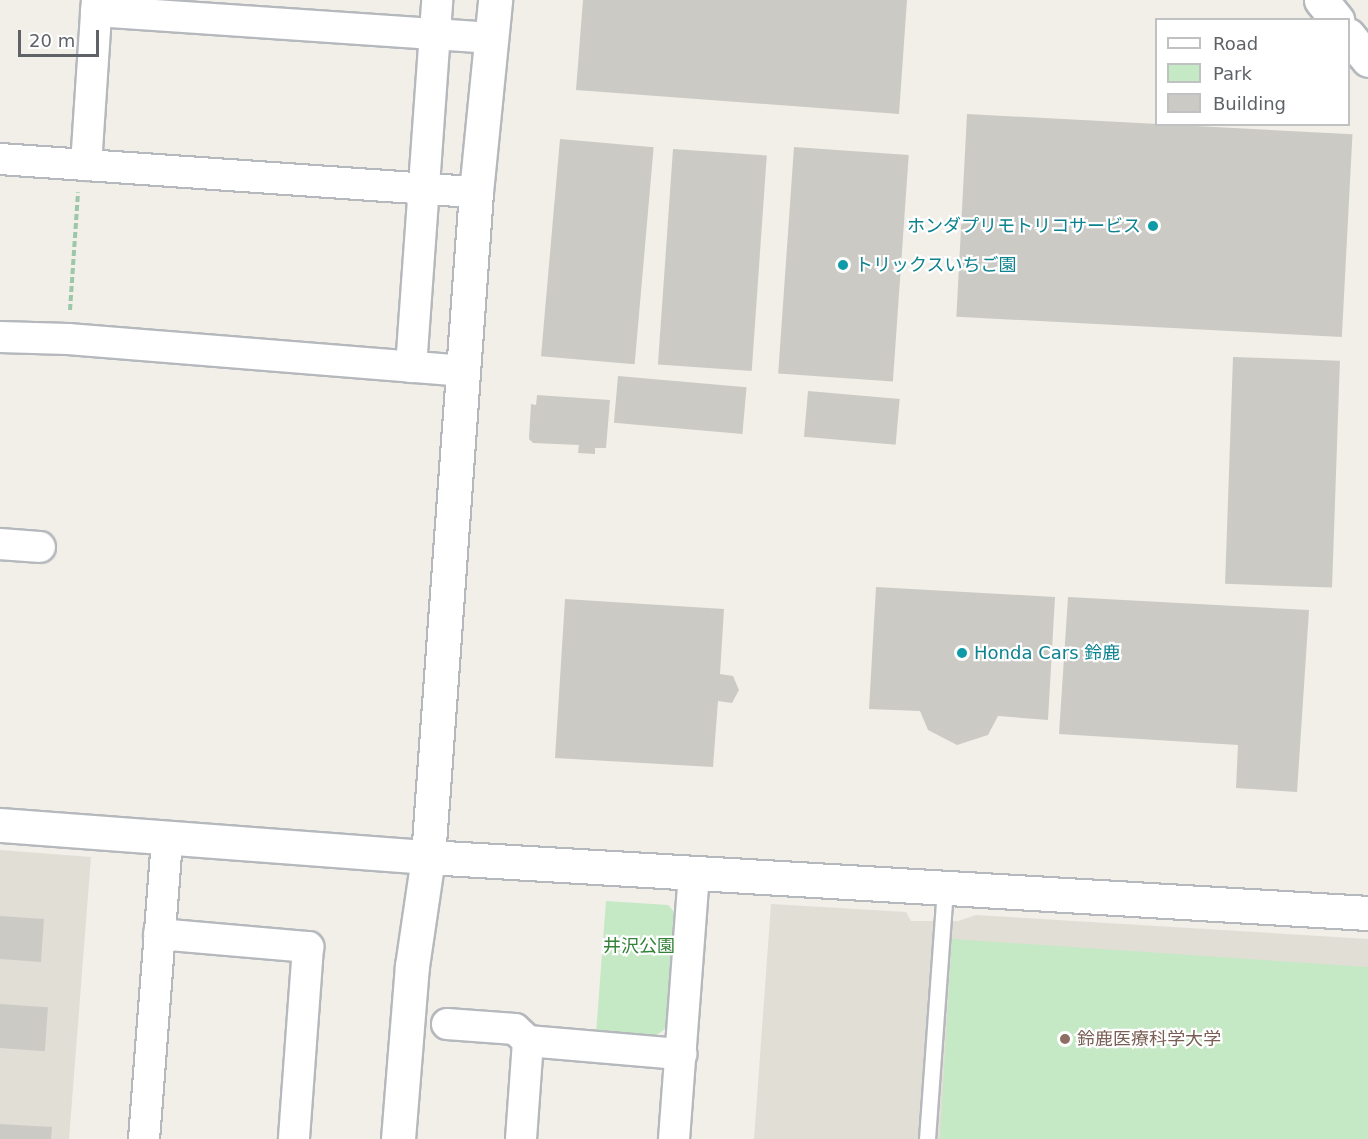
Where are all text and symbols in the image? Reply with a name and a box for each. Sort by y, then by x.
scale bar [21,18,102,56]
legend [1155,18,1350,126]
text: 20 m [29,30,75,51]
text: Road [1213,33,1258,54]
text: Park [1213,63,1252,84]
text: Building [1213,93,1286,114]
place label: ホンダプリモトリコサービス [907,215,1141,237]
marker: ホンダプリモトリコサービス [1146,219,1160,233]
place label: トリックスいちご園 [855,254,1017,276]
marker: トリックスいちご園 [836,258,850,272]
place label: Honda Cars 鈴鹿 [974,642,1120,664]
marker: Honda Cars 鈴鹿 [955,646,969,660]
park label: 井沢公園 [603,935,675,957]
place label: 鈴鹿医療科学大学 [1077,1028,1221,1050]
marker: 鈴鹿医療科学大学 [1058,1032,1072,1046]

